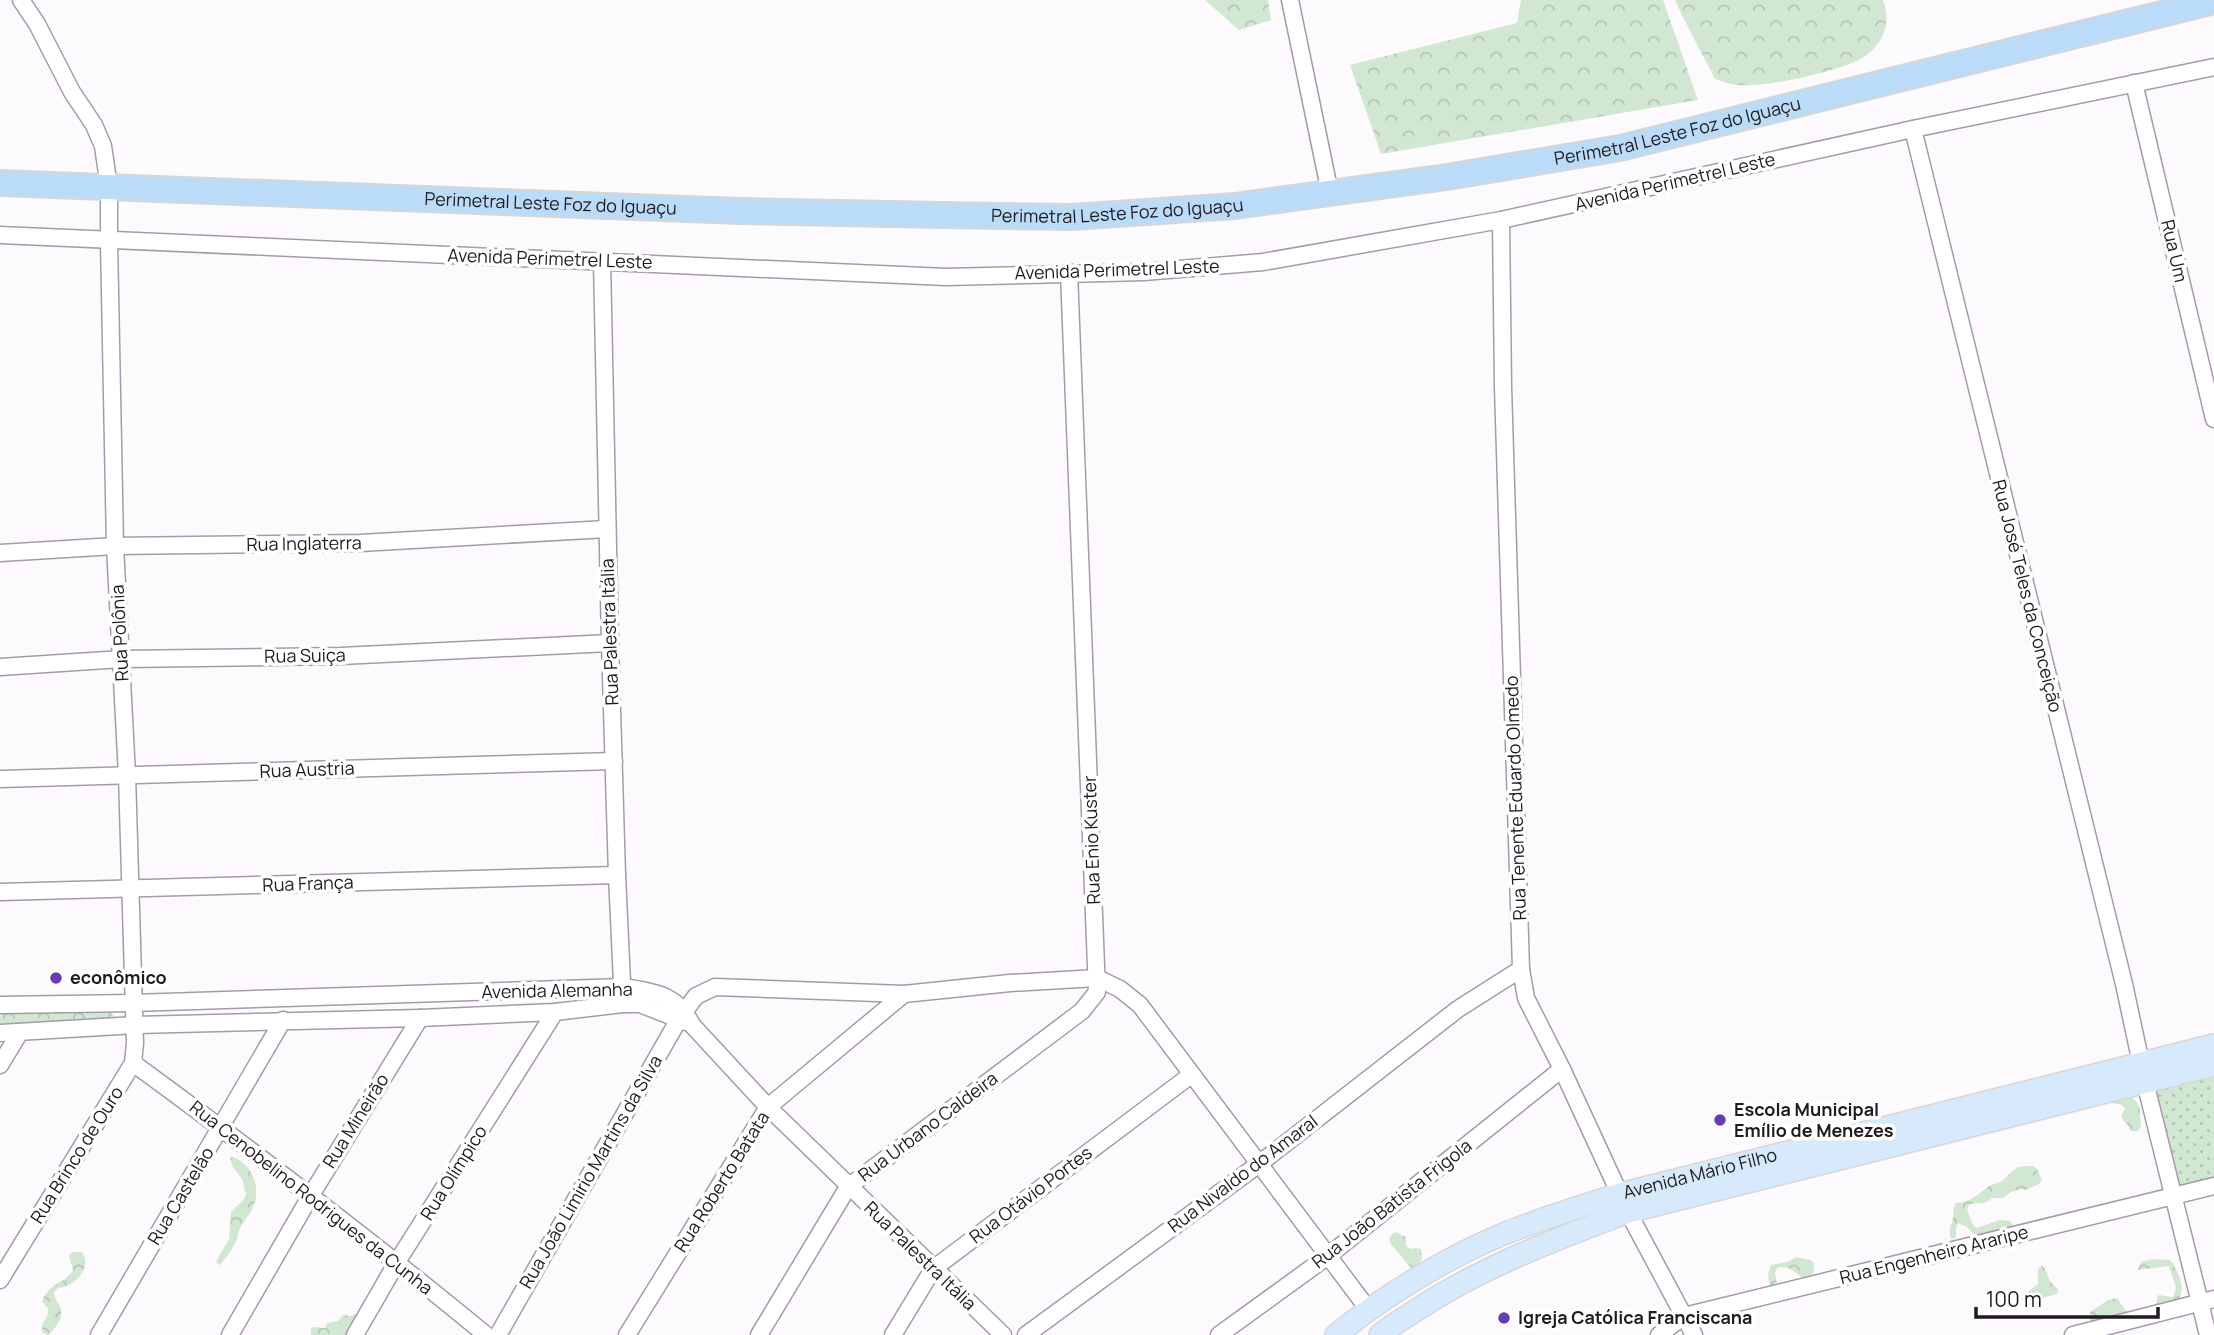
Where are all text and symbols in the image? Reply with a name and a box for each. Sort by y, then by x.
street label: Perimetral Leste Foz do Iguaçu [1552,91,1803,170]
street label: Avenida Perimetrel Leste [1572,146,1777,216]
street label: Perimetral Leste Foz do Iguaçu [424,186,677,220]
street label: Perimetral Leste Foz do Iguaçu [991,192,1245,228]
street label: Rua Um [2156,217,2194,284]
street label: Avenida Perimetrel Leste [447,242,653,274]
street label: Avenida Perimetrel Leste [1014,253,1220,285]
street label: Rua José Teles da Conceição [1987,477,2069,715]
street label: Rua Inglaterra [246,530,362,556]
street label: Rua Palestra Itália [594,558,624,706]
street label: Rua Polônia [104,584,134,682]
street label: Rua Suiça [264,642,346,668]
street label: Rua Tenente Eduardo Olmedo [1499,675,1531,921]
street label: Rua Austria [259,755,355,783]
street label: Rua Enio Kuster [1077,775,1105,905]
street label: Rua França [262,869,354,897]
place label: econômico [70,965,167,989]
marker: econômico [48,970,64,986]
street label: Avenida Alemanha [481,977,633,1003]
street label: Rua João Limirio Martins da Silva [513,1050,667,1293]
street label: Rua Urbano Caldeira [853,1066,1002,1187]
street label: Rua Mineirão [317,1069,394,1172]
street label: Rua Brinco de Ouro [24,1081,128,1228]
street label: Rua Cenobelino Rodrigues da Cunha [185,1095,438,1300]
place label: Escola Municipal Emílio de Menezes [1734,1097,1894,1142]
street label: Rua Roberto Batata [668,1106,774,1256]
street label: Rua Nivaldo do Amaral [1163,1109,1322,1237]
marker: Escola Municipal Emílio de Menezes [1712,1112,1728,1128]
street label: Rua Olímpico [414,1121,492,1224]
street label: Rua João Batista Frigola [1306,1133,1476,1273]
street label: Rua Otávio Portes [964,1140,1097,1248]
street label: Rua Castelão [141,1142,219,1249]
street label: Avenida Mário Filho [1620,1142,1779,1204]
street label: Rua Palestra Itália [859,1196,982,1315]
street label: Rua Engenheiro Araripe [1837,1219,2031,1289]
scale bar [1976,1276,2158,1320]
text: 100 m [1986,1285,2042,1313]
place label: Igreja Católica Franciscana [1518,1305,1752,1329]
marker: Igreja Católica Franciscana [1496,1310,1512,1326]

